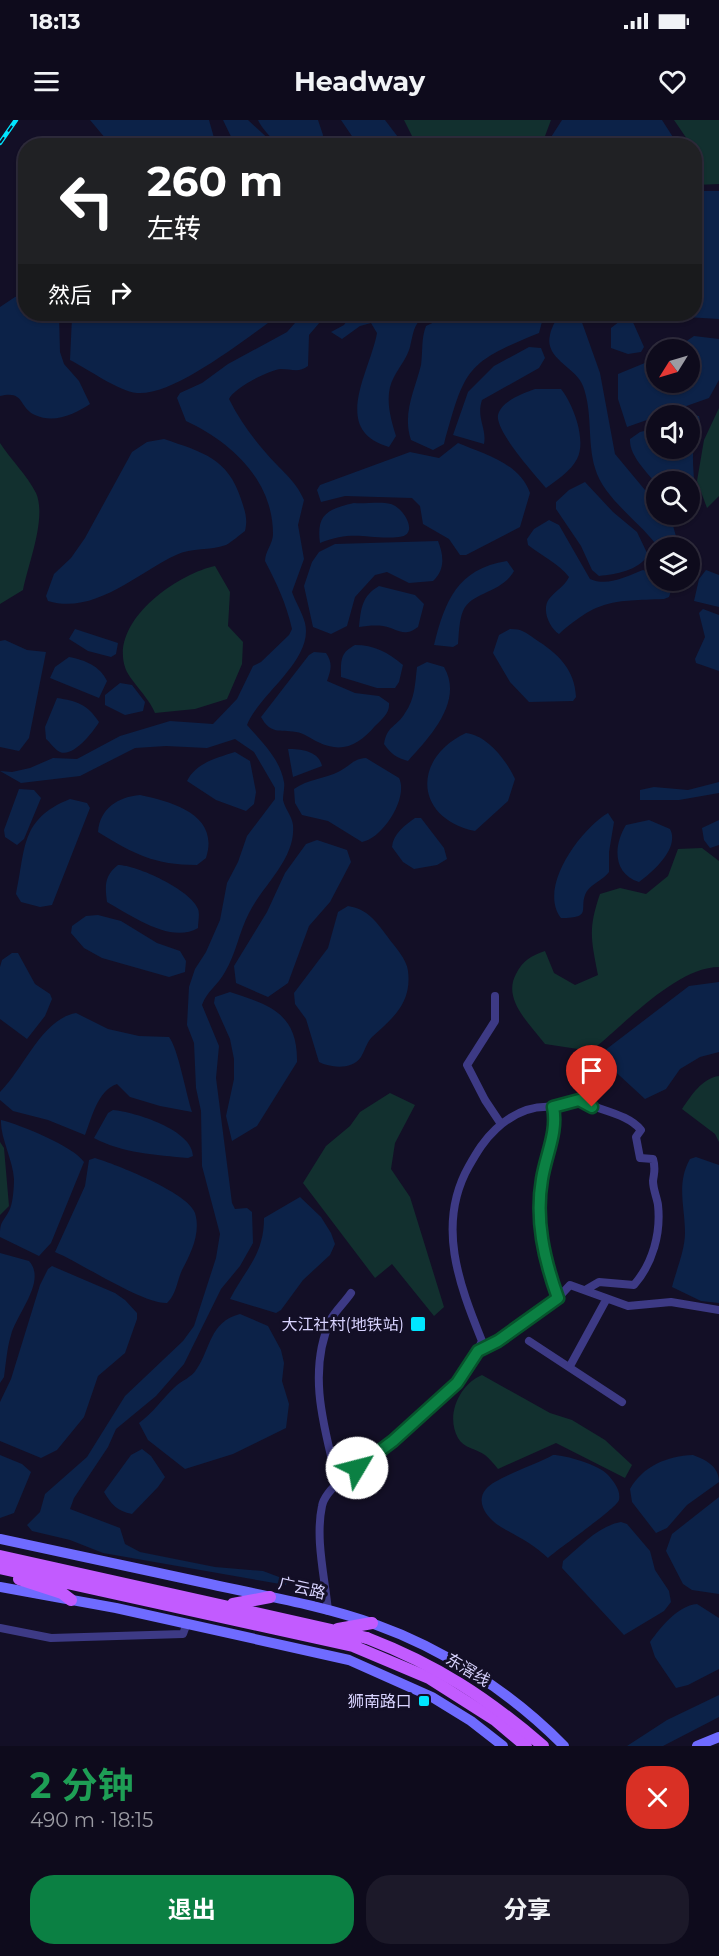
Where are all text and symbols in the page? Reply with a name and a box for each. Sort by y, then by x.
text: 18:13 [30,8,81,35]
icon: menu [30,65,63,98]
text: Headway [294,65,425,98]
icon: heart [656,65,689,98]
text: 260 m [147,155,283,207]
icon: left [48,162,126,240]
text: 左转 [147,212,201,245]
icon: right [104,276,137,309]
text: 然后 [48,282,92,309]
north arrow [646,339,700,393]
map controls [646,339,700,591]
button: sound [646,405,700,459]
button: search [646,471,700,525]
button: layers [646,537,700,591]
pin [566,1045,617,1107]
icon: arrive [575,1054,608,1087]
place label: 大江社村(地铁站) [281,1315,404,1334]
marker: 大江社村(地铁站) [409,1315,427,1333]
position arrow [325,1436,389,1500]
street label: 广云路 [276,1573,328,1603]
street label: 东滘线 [443,1649,493,1691]
place label: 狮南路口 [348,1692,412,1711]
marker: 狮南路口 [417,1694,431,1708]
text: 2 分钟 [30,1763,133,1807]
button: close [626,1766,689,1829]
text: 490 m · 18:15 [30,1808,153,1832]
button: 退出 [30,1875,354,1944]
button: 分享 [366,1875,689,1944]

